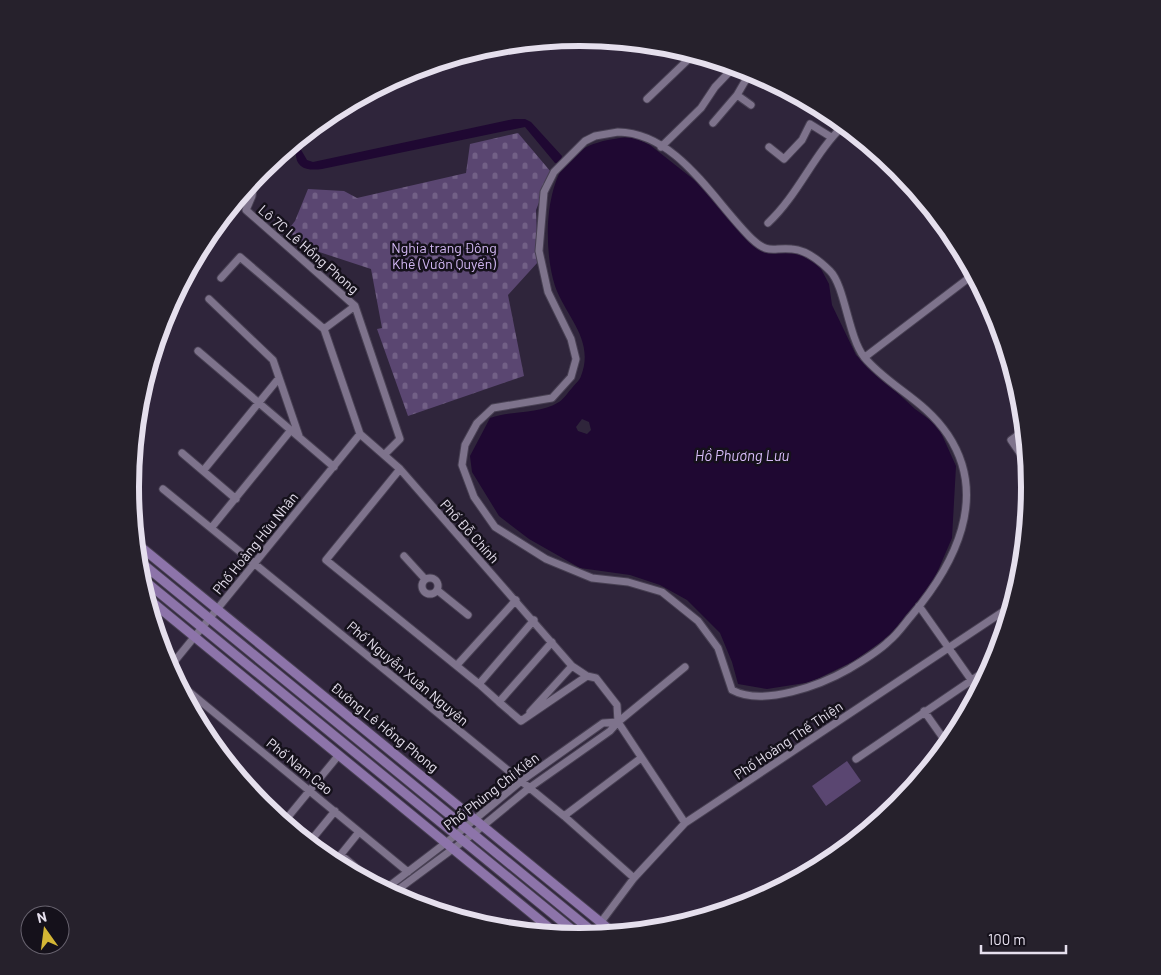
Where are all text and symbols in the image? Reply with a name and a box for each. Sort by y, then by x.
street label: Lô 7C Lê Hồng Phong [255,201,363,297]
park label: Nghia trang Đông Khê (Vườn Quyến) [391,239,497,272]
water label: Hồ Phương Lưu [695,446,790,464]
street label: Phố Hoàng Hữu Nhân [209,488,301,598]
street label: Phố Đỗ Chính [437,496,503,566]
street label: Phố Nguyễn Xuân Nguyên [344,617,472,729]
street label: Đường Lê Hồng Phong [328,678,442,776]
street label: Phố Hoàng Thế Thiện [730,697,846,783]
street label: Phố Nam Cao [263,734,337,798]
street label: Phố Phùng Chí Kiên [440,749,542,833]
north arrow [20,905,70,955]
text: N [35,908,48,926]
scale bar [981,922,1066,954]
text: 100 m [988,930,1026,948]

